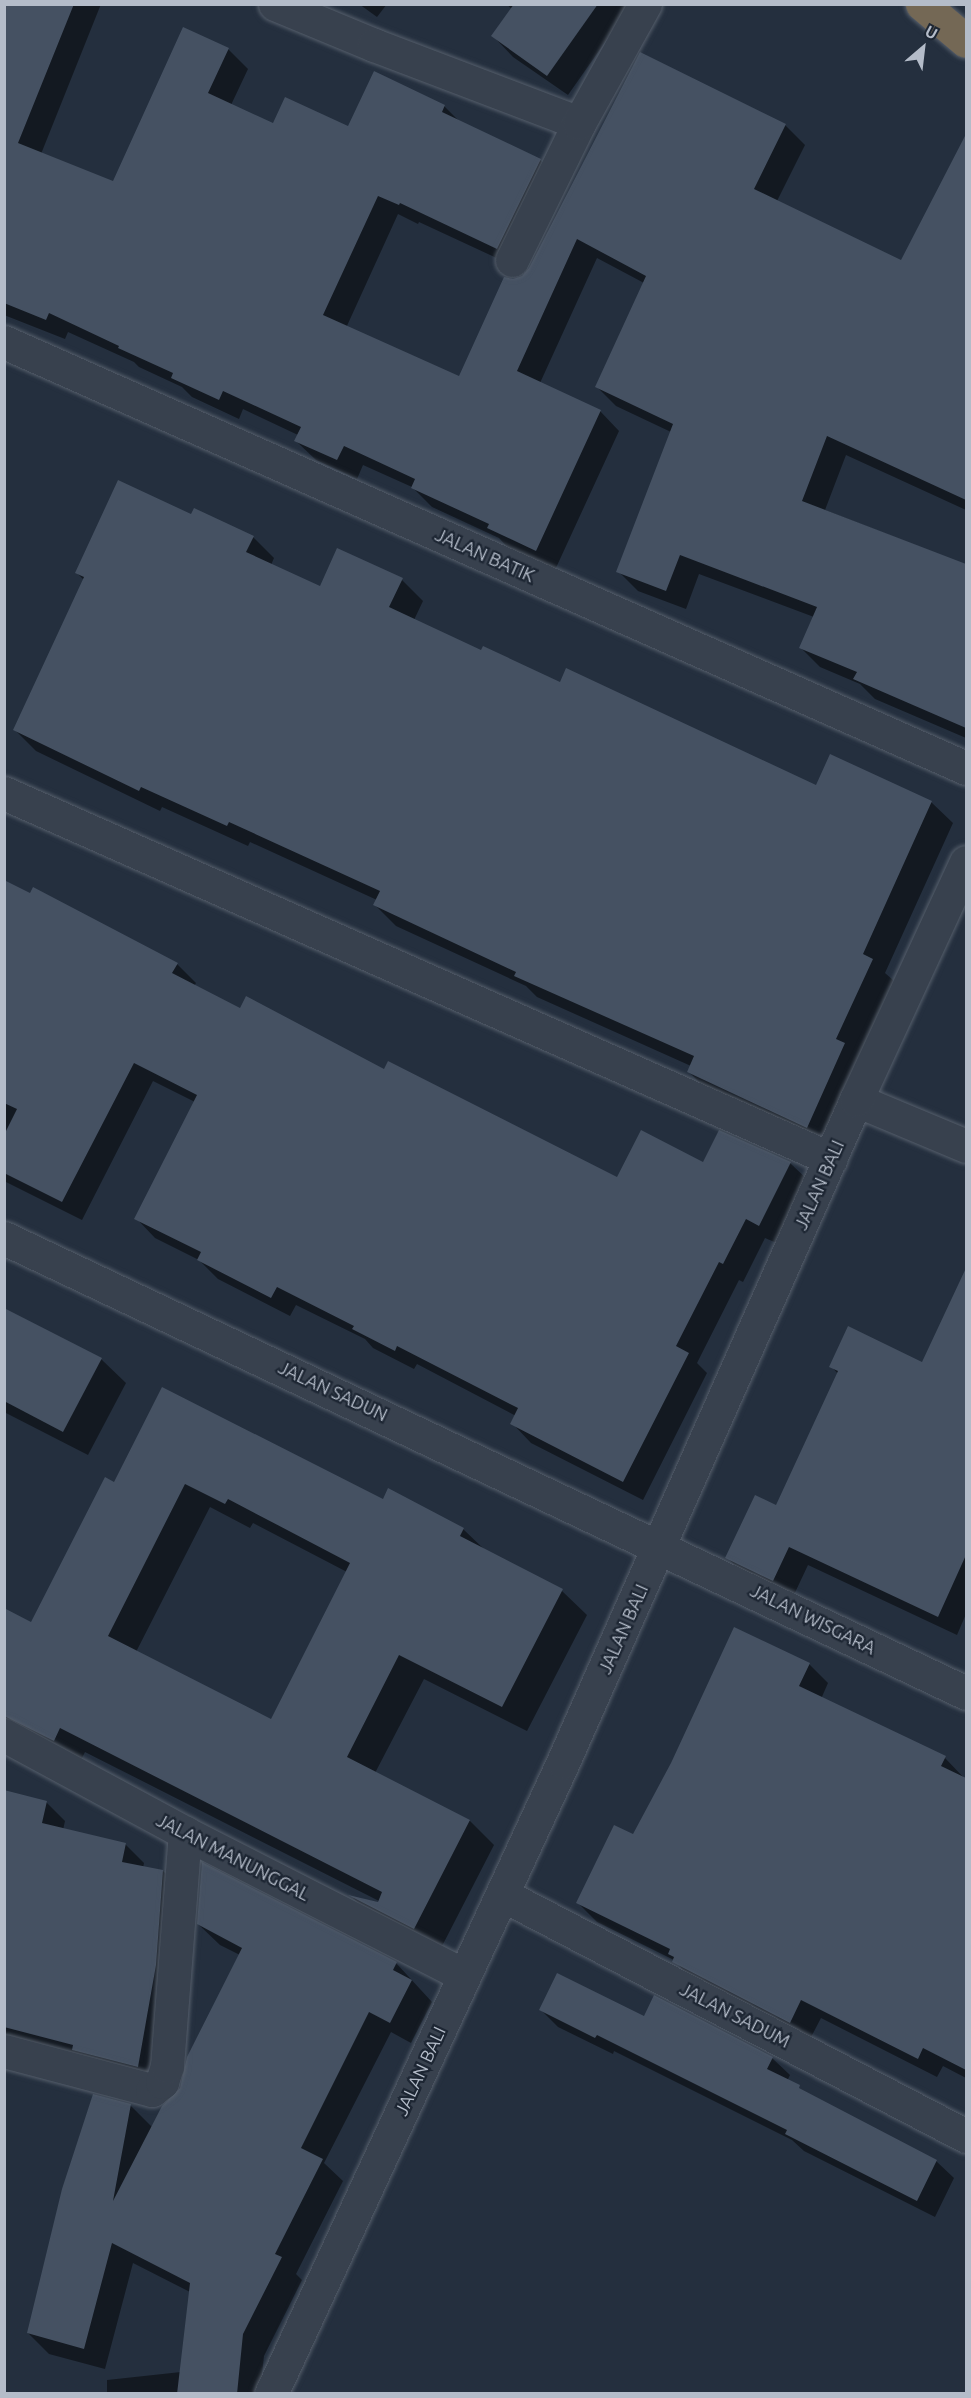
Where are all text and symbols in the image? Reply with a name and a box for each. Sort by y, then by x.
north arrow [893,18,953,78]
text: U [922,22,941,43]
street label: JALAN BATIK [432,523,538,587]
street label: JALAN BALI [790,1137,848,1233]
street label: JALAN SADUN [275,1356,391,1426]
street label: JALAN WISGARA [747,1579,879,1659]
street label: JALAN BALI [594,1581,652,1677]
street label: JALAN MANUNGGAL [153,1809,313,1905]
street label: JALAN SADUM [676,1978,794,2052]
street label: JALAN BALI [390,2023,450,2119]

